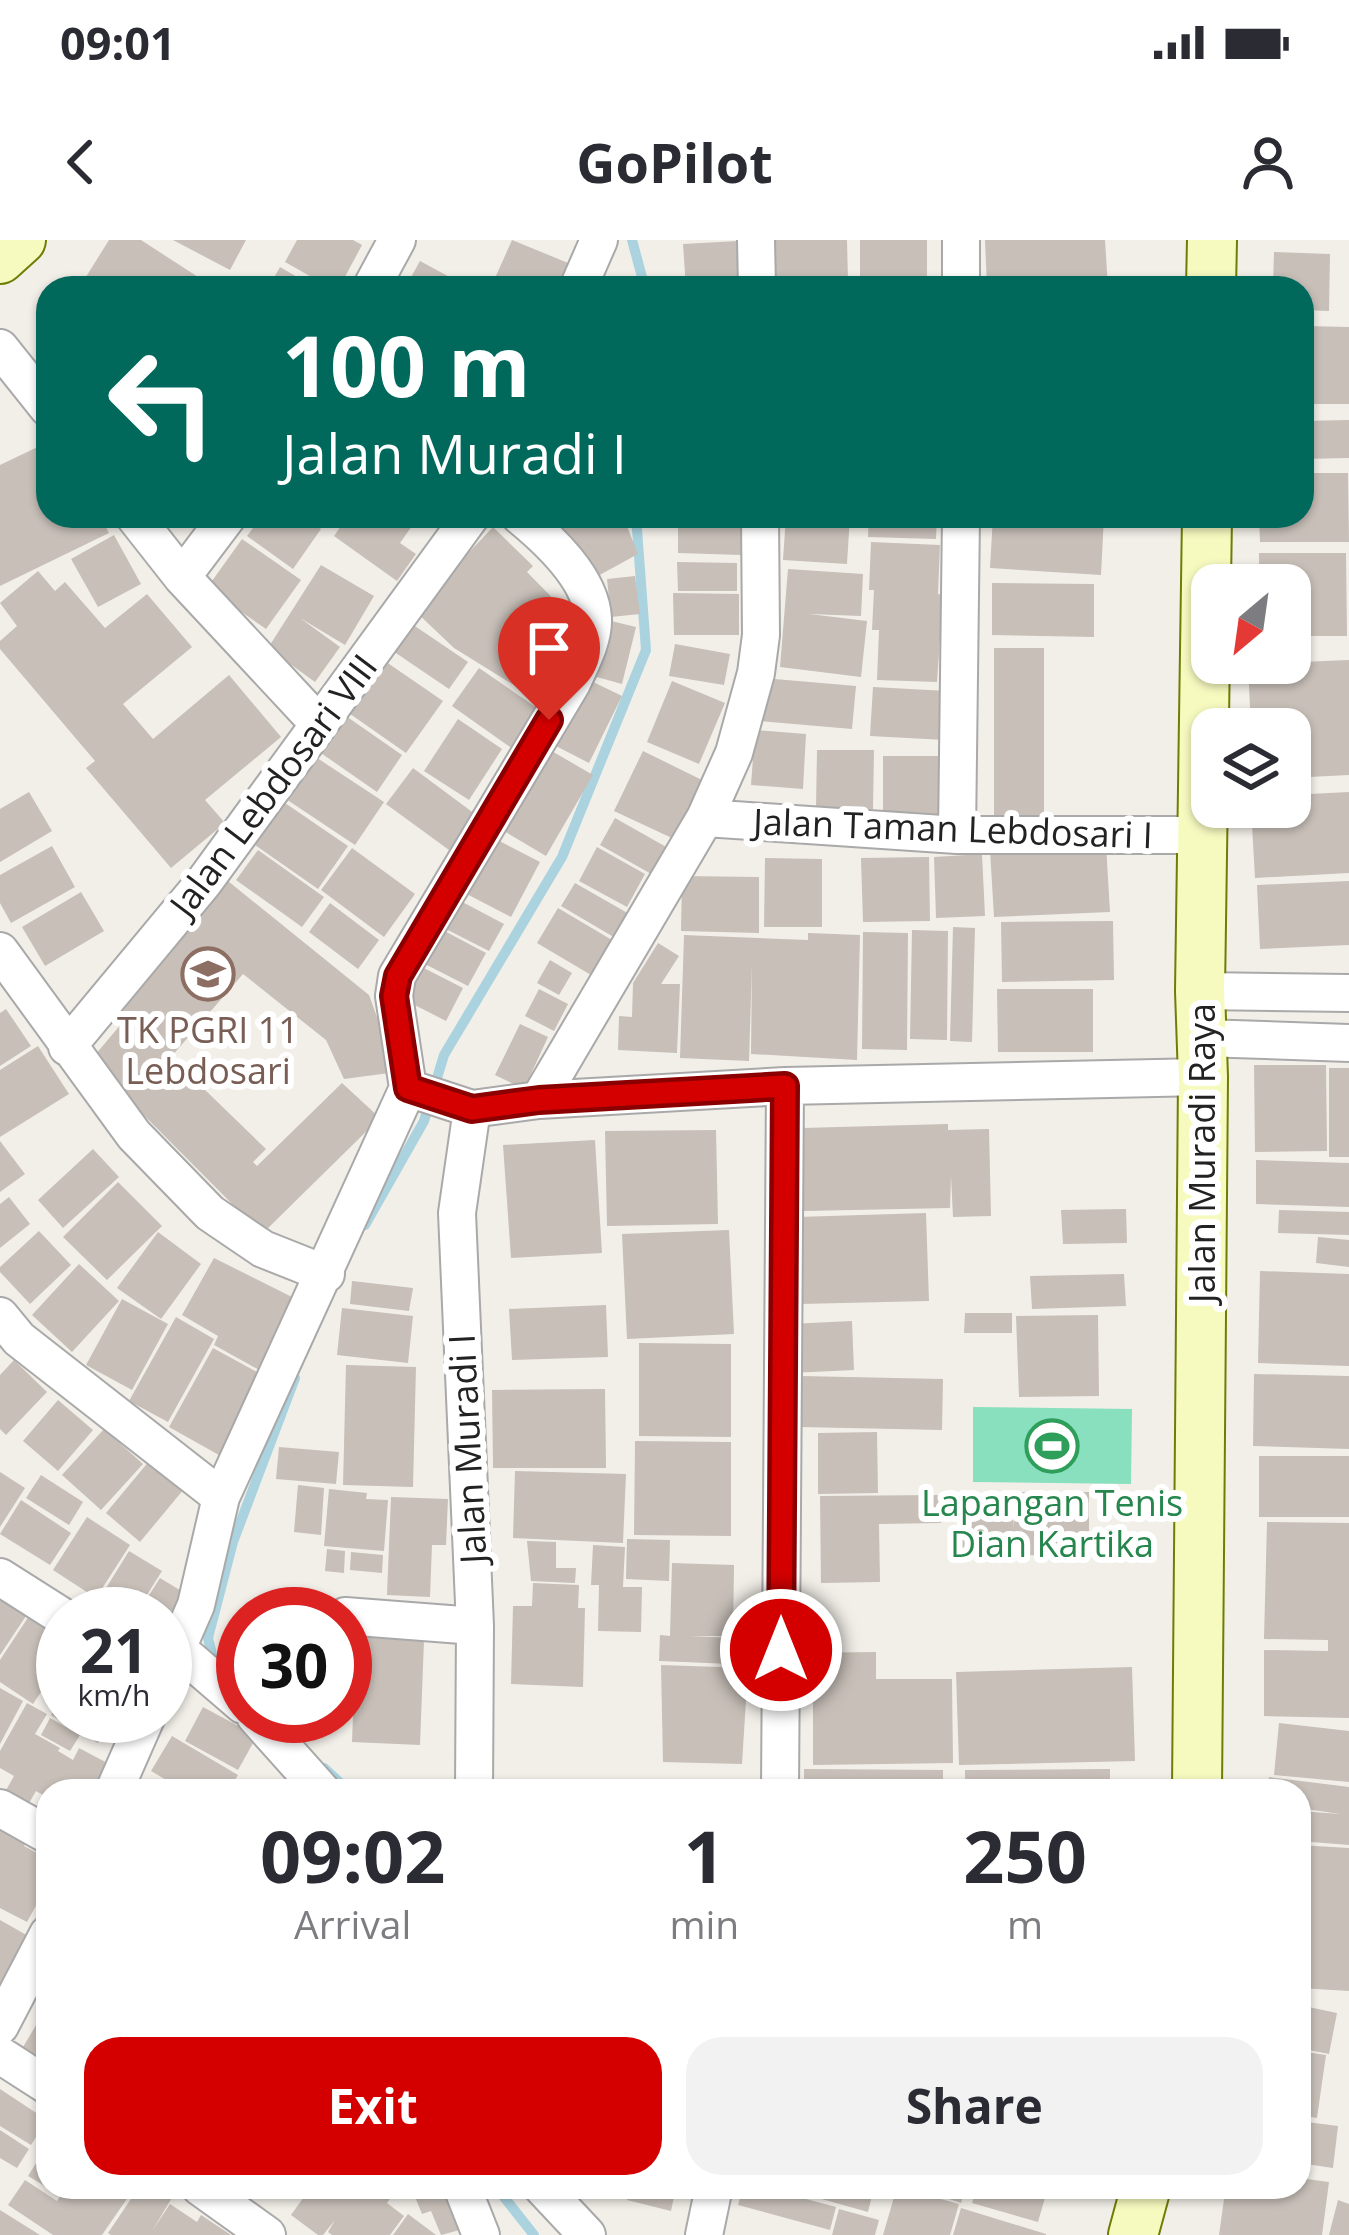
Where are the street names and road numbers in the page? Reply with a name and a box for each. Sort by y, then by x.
street label: Jalan Lebdosari VIII [156,644,388,929]
street label: Jalan Taman Lebdosari I [749,796,1154,859]
street label: Jalan Muradi Raya [1177,1003,1226,1306]
street label: Jalan Muradi I [437,1333,498,1568]

